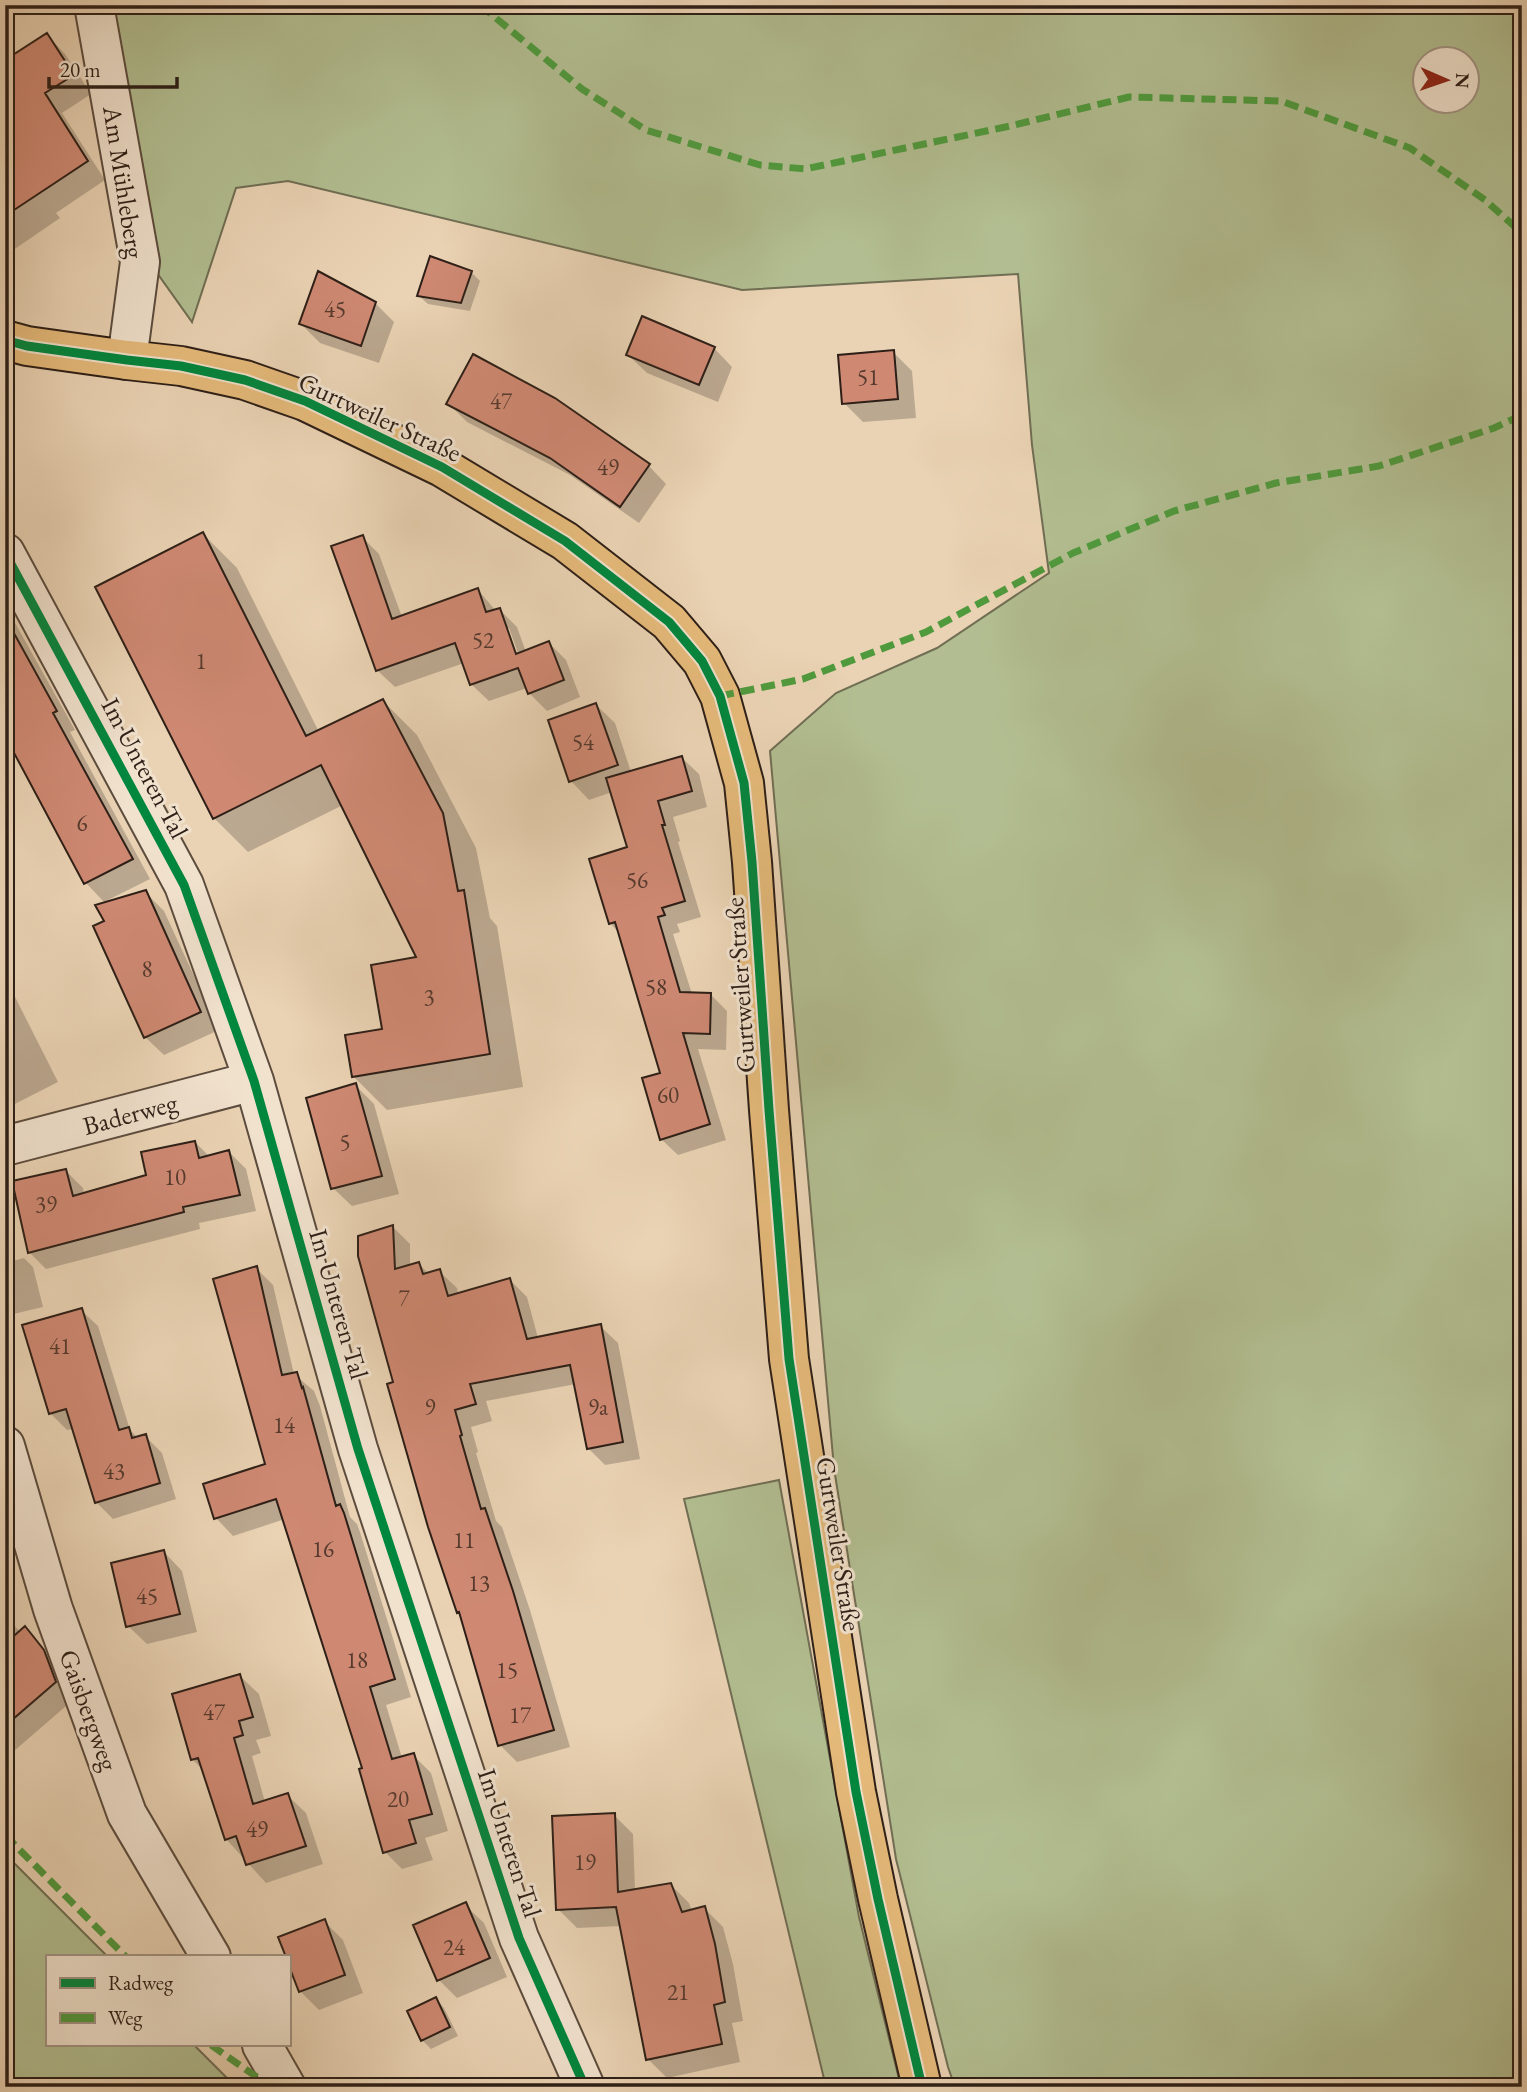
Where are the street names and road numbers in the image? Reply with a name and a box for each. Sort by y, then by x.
street label: Am Mühleberg [95,102,153,261]
street label: Gurtweiler Straße [293,364,467,470]
street label: Im Unteren Tal [94,692,196,844]
street label: Gurtweiler Straße [717,896,763,1074]
street label: Baderweg [79,1085,182,1143]
street label: Im Unteren Tal [301,1225,377,1383]
street label: Gurtweiler Straße [808,1454,870,1634]
street label: Gaisbergweg [51,1645,127,1776]
street label: Im Unteren Tal [470,1764,550,1922]

